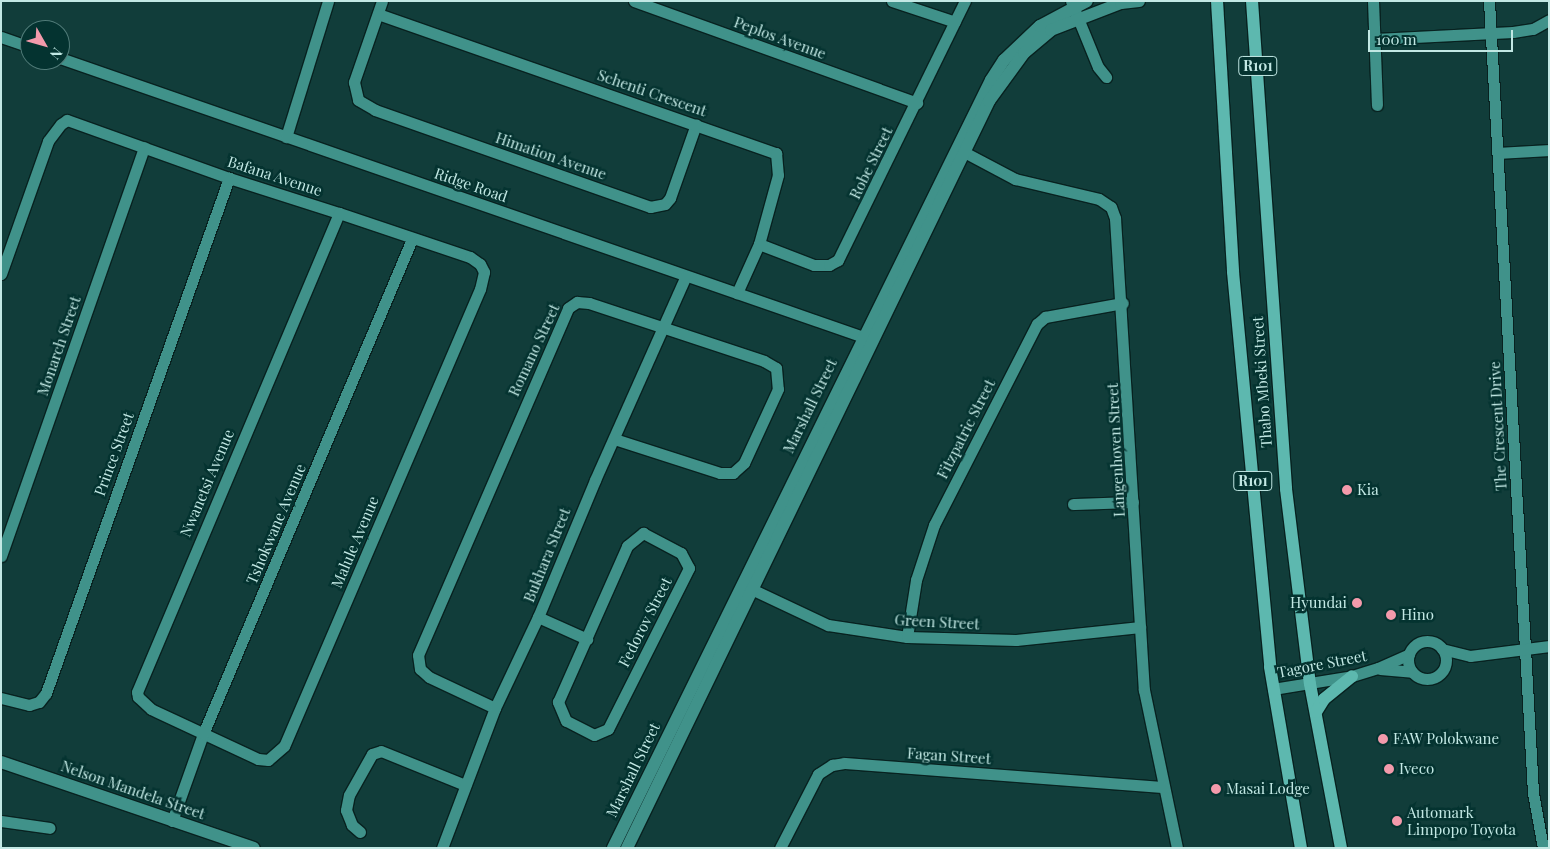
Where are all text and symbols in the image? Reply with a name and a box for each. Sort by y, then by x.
street label: Peplos Avenue [731,13,829,63]
north arrow [20,20,70,70]
scale bar [1370,20,1515,52]
text: 100 m [1376,29,1417,49]
text: N [46,44,67,64]
road number: R101 [1238,54,1278,78]
street label: Schenti Crescent [595,66,709,120]
street label: Robe Street [846,124,896,202]
street label: Himation Avenue [493,129,609,183]
street label: Bafana Avenue [225,152,325,200]
street label: Ridge Road [432,164,510,206]
street label: Monarch Street [34,294,84,398]
street label: Romano Street [505,301,563,399]
street label: Thabo Mbeki Street [1248,316,1276,448]
street label: Marshall Street [779,356,841,456]
street label: The Crescent Drive [1486,361,1510,491]
street label: Fitzpatric Street [933,376,999,482]
street label: Langenhoven Street [1104,383,1128,517]
street label: Prince Street [91,410,137,498]
street label: Nwanetsi Avenue [176,426,238,540]
street label: Tshokwane Avenue [242,461,310,587]
road number: R101 [1233,470,1273,492]
place label: Kia [1357,481,1379,499]
marker: Kia [1341,484,1353,496]
street label: Malule Avenue [327,493,383,591]
street label: Bukhara Street [520,505,574,605]
street label: Fedorov Street [615,574,675,670]
place label: Hyundai [1290,594,1347,612]
marker: Hyundai [1351,597,1363,609]
place label: Hino [1401,606,1434,624]
marker: Hino [1385,609,1397,621]
street label: Green Street [894,611,980,633]
street label: Tagore Street [1276,647,1368,681]
street label: Marshall Street [602,720,664,820]
place label: FAW Polokwane [1393,730,1499,748]
marker: FAW Polokwane [1377,733,1389,745]
street label: Fagan Street [906,744,992,768]
street label: Nelson Mandela Street [59,757,207,823]
place label: Iveco [1399,760,1434,778]
marker: Iveco [1383,763,1395,775]
place label: Masai Lodge [1226,780,1310,798]
marker: Masai Lodge [1210,783,1222,795]
place label: Automark Limpopo Toyota [1407,803,1516,838]
marker: Automark Limpopo Toyota [1391,815,1403,827]

